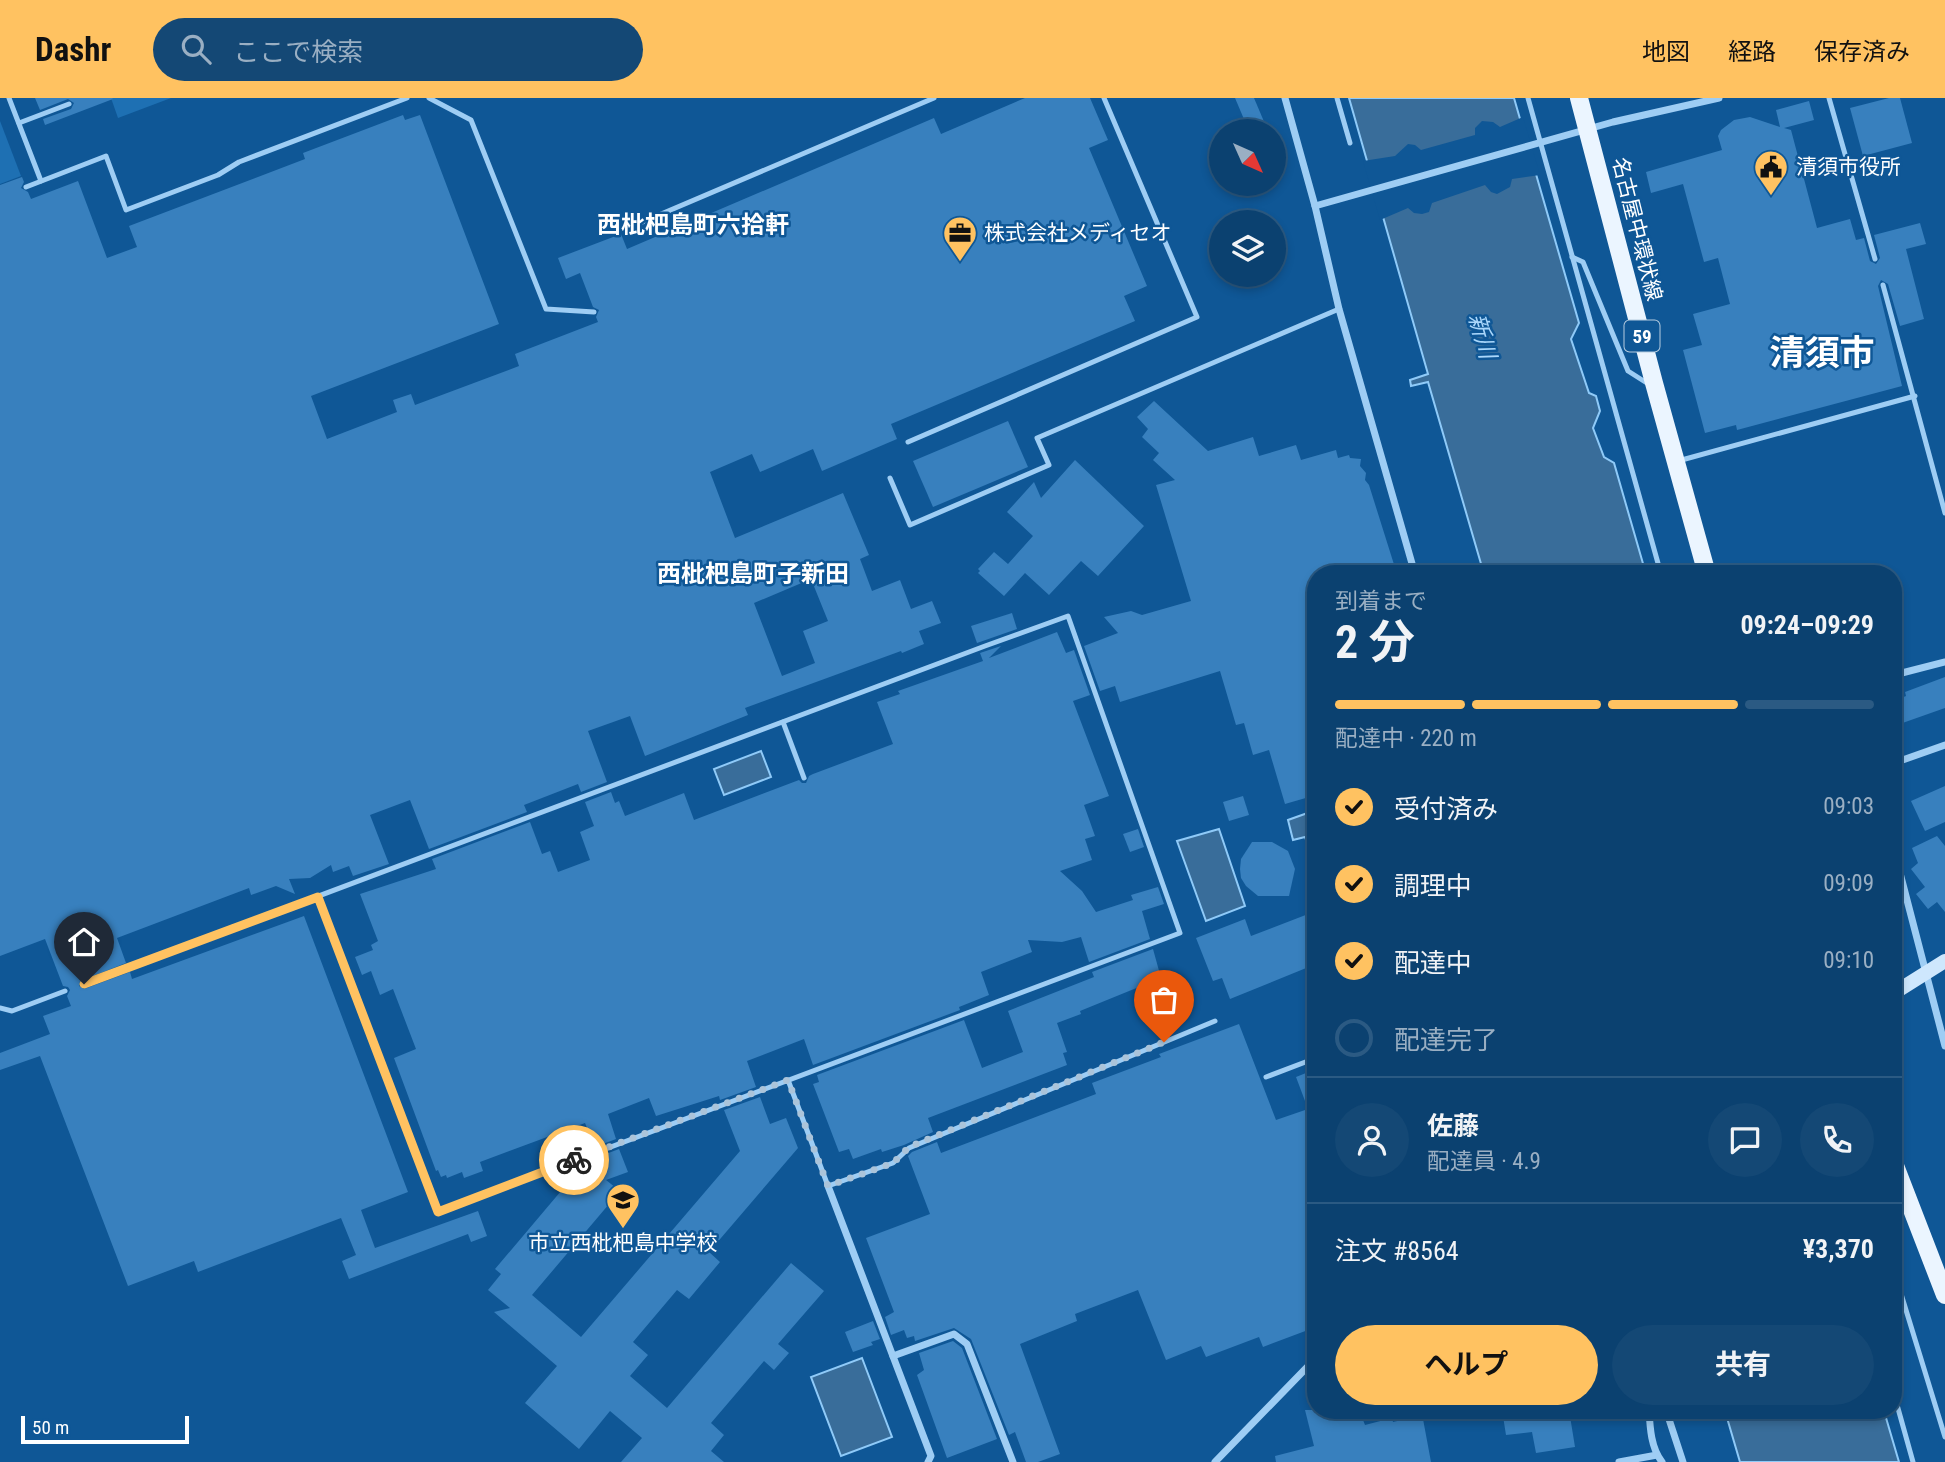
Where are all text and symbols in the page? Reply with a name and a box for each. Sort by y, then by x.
search box [153,18,643,81]
text: Dashr [35,30,111,69]
icon: search [177,30,215,68]
text: ここで検索 [233,37,363,67]
text: 地図 [1642,38,1690,66]
text: 経路 [1728,38,1776,66]
text: 保存済み [1814,38,1910,66]
north arrow [1209,119,1286,196]
map controls [1209,119,1286,287]
public building icon: 清須市役所 [1752,148,1790,197]
street label: 名古屋中環状線 [1608,155,1666,303]
place label: 清須市役所 [1796,155,1901,179]
button: layers [1209,210,1286,287]
district label: 西枇杷島町六拾軒 [597,211,789,239]
office icon: 株式会社メディセオ [941,214,979,263]
place label: 株式会社メディセオ [984,221,1172,245]
water label: 新川 [1463,310,1502,365]
road number: 59 [1624,320,1660,352]
district label: 清須市 [1769,333,1875,374]
district label: 西枇杷島町子新田 [657,560,849,588]
text: 到着まで [1335,588,1427,615]
text: 09:24–09:29 [1740,610,1874,640]
text: 2 分 [1335,615,1415,669]
text: 配達中 · 220 m [1335,725,1477,752]
icon: check [1335,788,1373,826]
text: 09:03 [1823,793,1874,820]
text: 受付済み [1394,794,1498,824]
icon: check [1335,865,1373,903]
text: 09:09 [1823,870,1874,897]
text: 調理中 [1394,871,1472,901]
pin [54,912,114,984]
icon: home [65,923,103,961]
icon: check [1335,942,1373,980]
text: 09:10 [1823,947,1874,974]
text: 配達中 [1394,948,1472,978]
pin [1134,970,1194,1042]
icon: bag [1145,981,1183,1019]
text: 配達完了 [1394,1025,1498,1055]
button: person [1335,1103,1409,1177]
button: chat [1708,1103,1782,1177]
button: phone [1800,1103,1874,1177]
text: 佐藤 [1427,1111,1479,1141]
courier [539,1125,609,1195]
icon: bike [555,1141,593,1179]
text: 配達員 · 4.9 [1427,1148,1541,1175]
school or university icon: 市立西枇杷島中学校 [604,1181,642,1230]
place label: 市立西枇杷島中学校 [529,1231,718,1255]
text: ¥3,370 [1803,1234,1874,1264]
text: 注文 #8564 [1335,1236,1459,1266]
button: ヘルプ [1335,1325,1598,1405]
button: 共有 [1612,1325,1874,1405]
scale bar [21,1413,189,1445]
text: 50 m [32,1416,69,1439]

